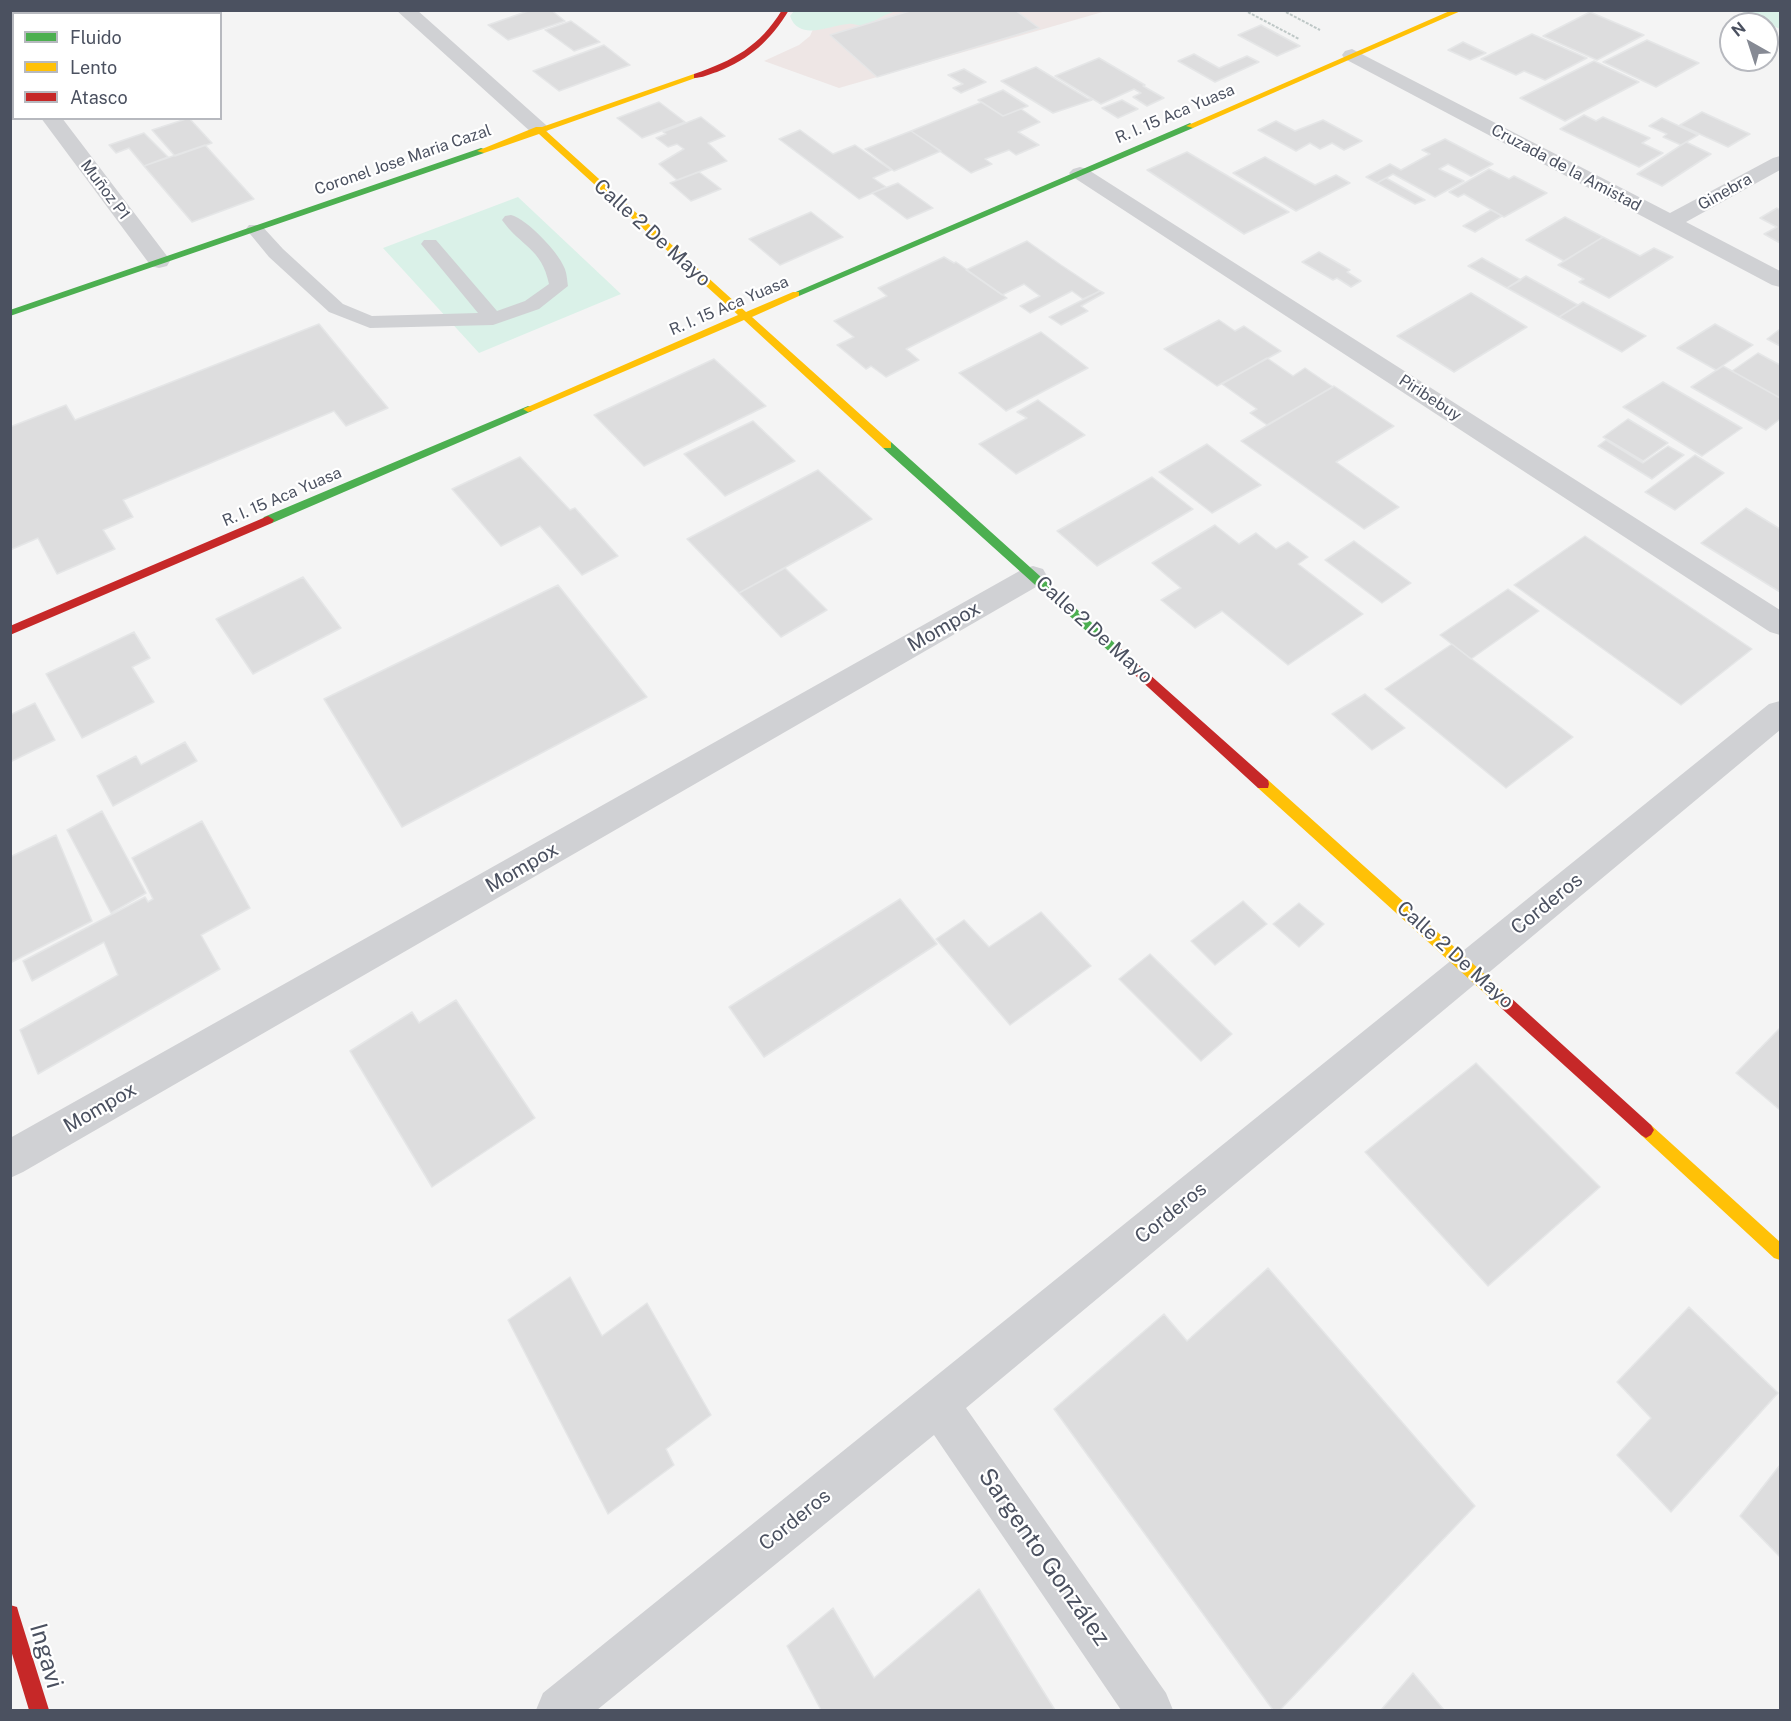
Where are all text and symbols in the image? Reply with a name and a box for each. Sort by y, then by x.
legend [12,12,222,120]
north arrow [1719,12,1779,72]
text: N [1728,18,1749,41]
text: Fluido [70,27,122,48]
text: Lento [70,57,117,78]
street label: R. I. 15 Aca Yuasa [1113,80,1237,148]
text: Atasco [70,87,128,108]
street label: Cruzada de la Amistad [1488,120,1644,216]
street label: Coronel Jose Maria Cazal [312,121,494,199]
street label: Muñoz P1 [76,156,134,224]
street label: Ginebra [1695,169,1755,215]
street label: Calle 2 De Mayo [589,174,715,292]
street label: R. I. 15 Aca Yuasa [667,272,791,340]
street label: Piribebuy [1395,371,1465,425]
street label: R. I. 15 Aca Yuasa [220,463,344,531]
street label: Calle 2 De Mayo [1031,571,1157,689]
street label: Mompox [903,597,985,657]
street label: Mompox [481,838,563,898]
street label: Corderos [1506,868,1588,940]
street label: Calle 2 De Mayo [1392,896,1518,1014]
street label: Mompox [59,1078,141,1138]
street label: Corderos [1130,1177,1212,1249]
street label: Sargento González [972,1463,1116,1651]
street label: Corderos [754,1484,836,1556]
street label: Ingavi [23,1620,69,1692]

